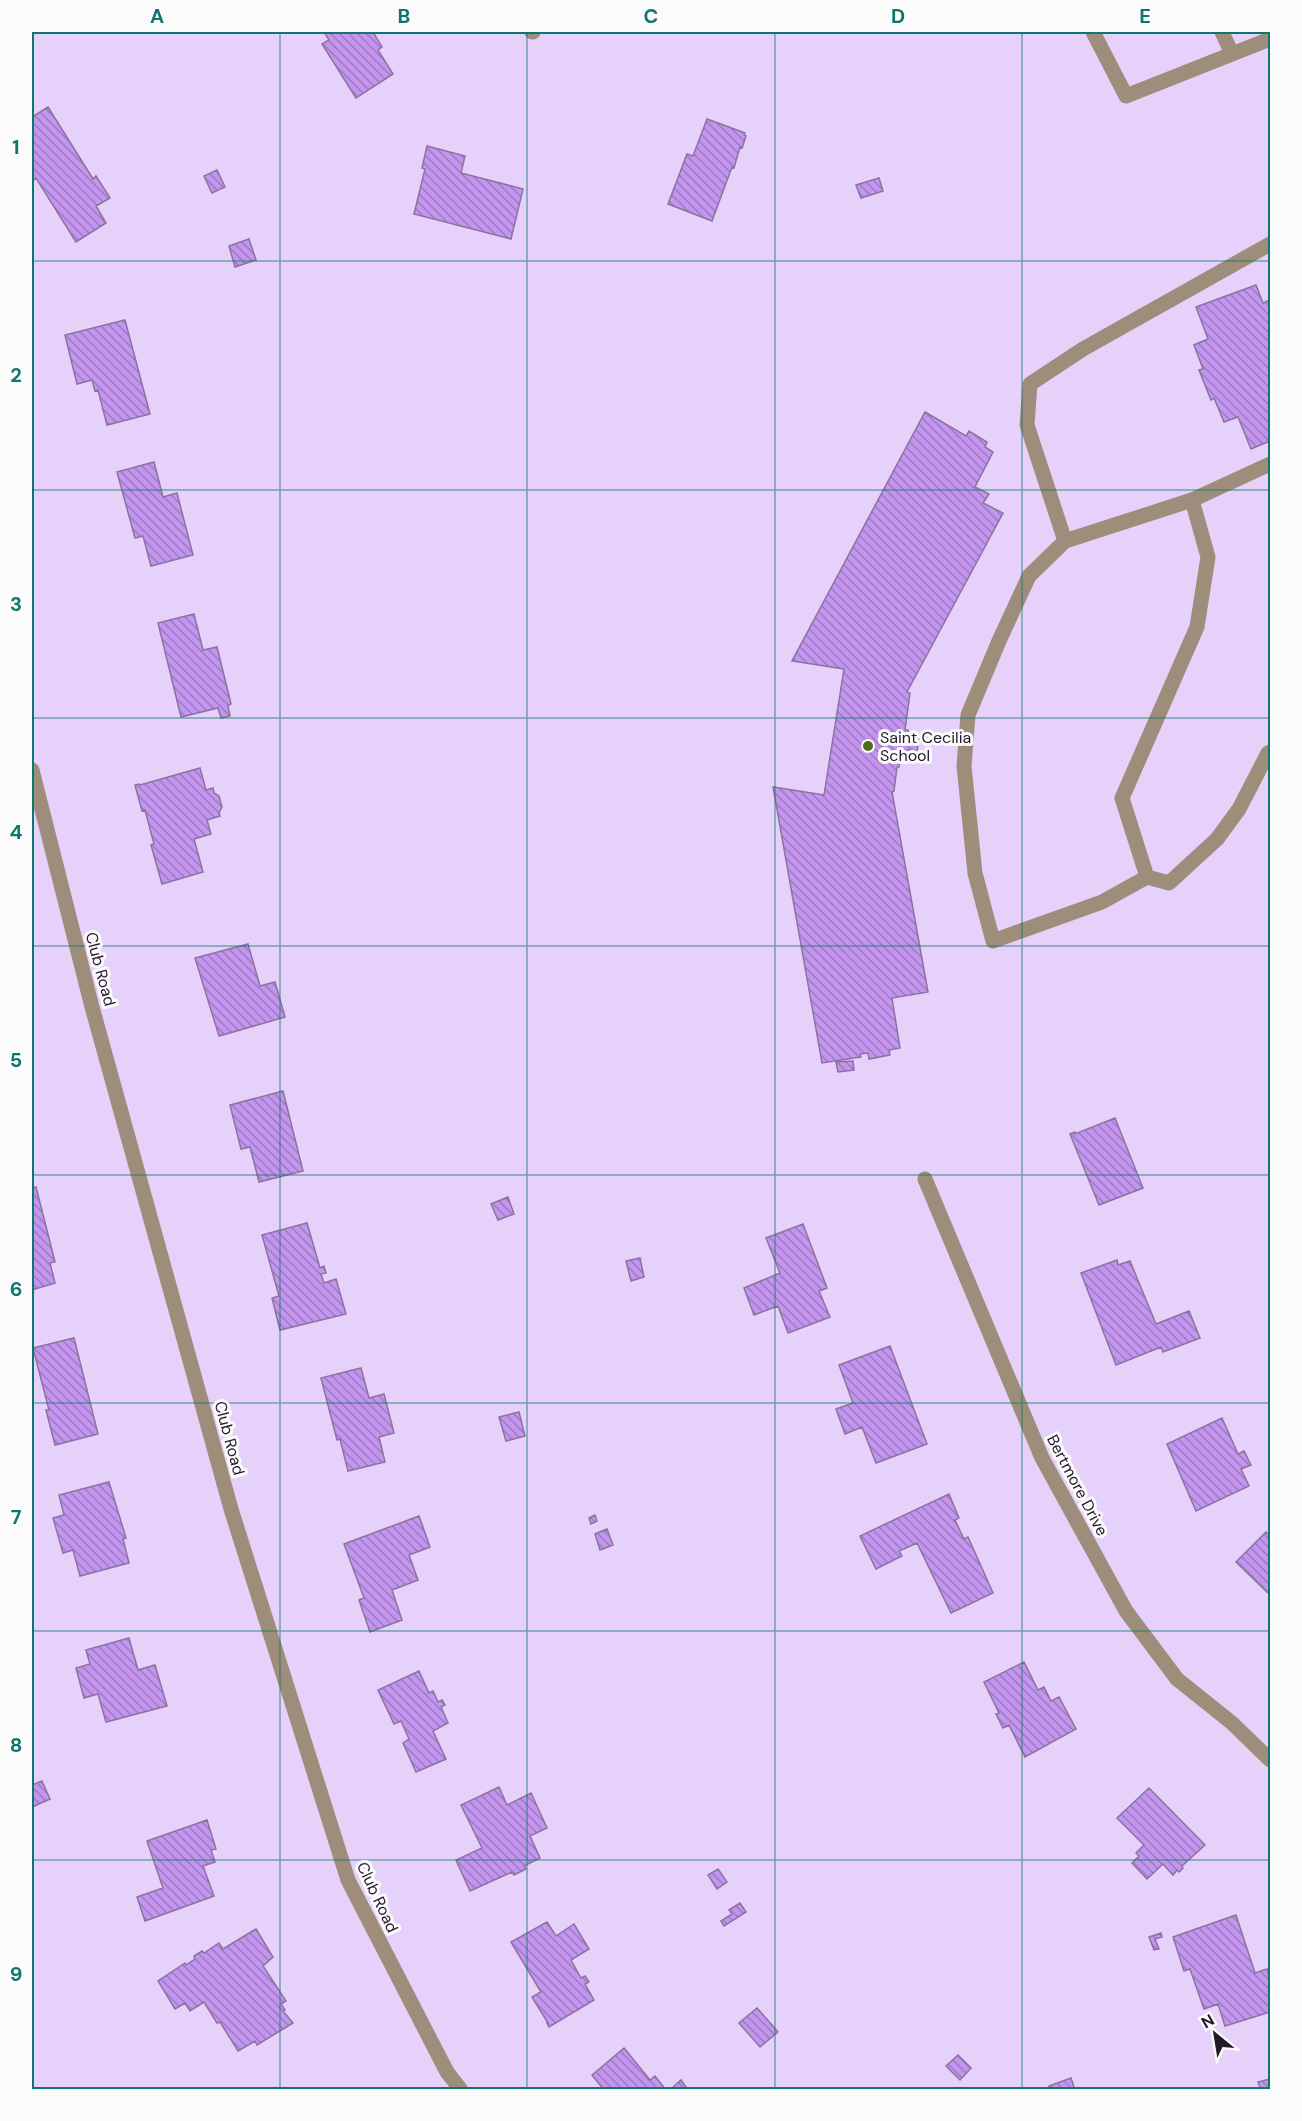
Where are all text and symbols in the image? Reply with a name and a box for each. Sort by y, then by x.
text: A [150,3,164,29]
text: B [398,3,410,29]
text: C [644,3,658,29]
text: D [891,3,905,29]
text: E [1139,3,1151,29]
text: 1 [12,134,20,160]
text: 2 [10,362,22,388]
text: 3 [10,591,22,617]
place label: Saint Cecilia School [880,727,971,766]
marker: Saint Cecilia School [861,739,875,753]
text: 4 [10,819,23,845]
street label: Club Road [81,930,120,1008]
text: 5 [10,1047,22,1073]
text: 6 [10,1276,22,1302]
street label: Club Road [210,1399,249,1477]
street label: Bertmore Drive [1042,1431,1113,1539]
text: 7 [11,1504,22,1530]
text: 8 [10,1732,22,1758]
street label: Club Road [352,1858,403,1936]
text: 9 [10,1961,22,1987]
north arrow [1185,2004,1245,2064]
text: N [1197,2009,1218,2033]

